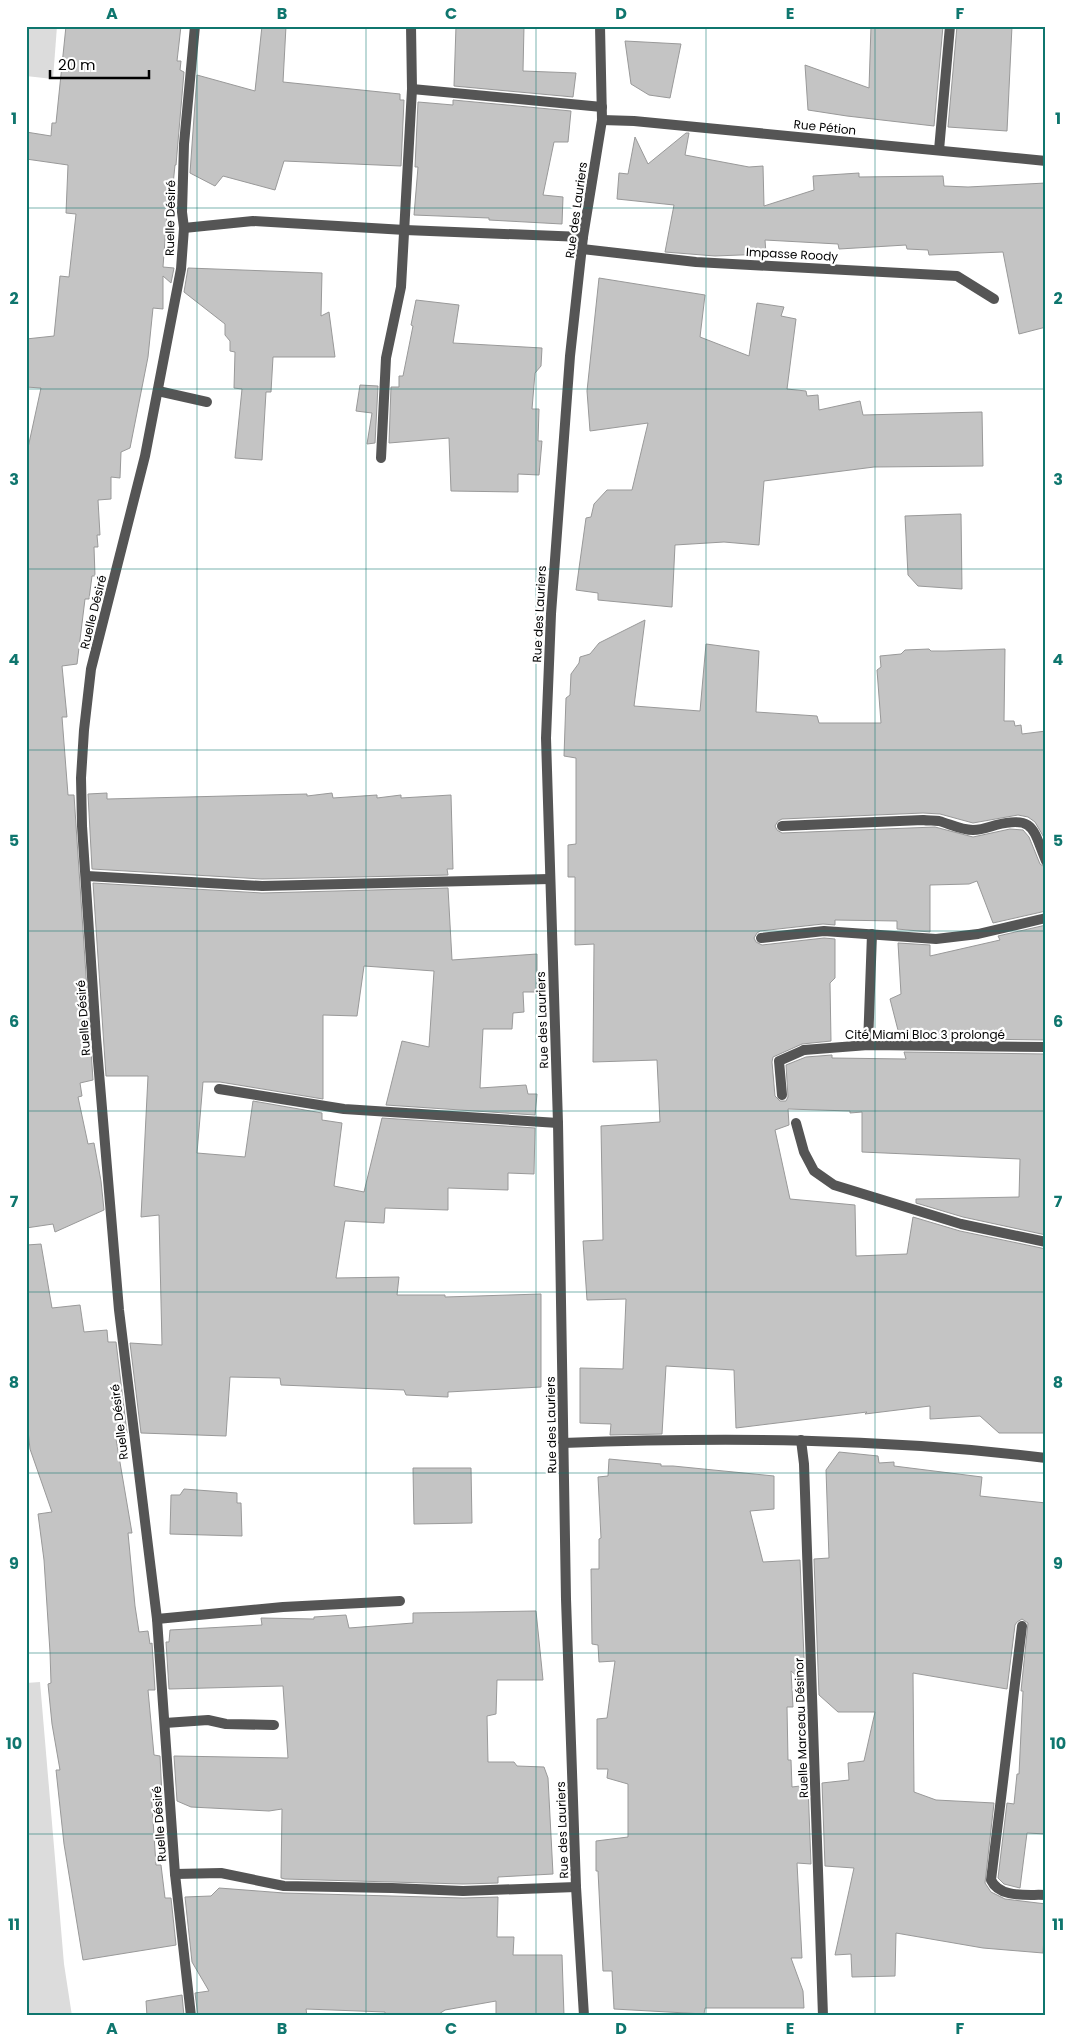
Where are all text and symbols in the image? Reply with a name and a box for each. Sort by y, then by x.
text: A [106,2,118,25]
text: B [277,2,287,25]
text: C [445,2,457,25]
text: D [615,2,627,25]
text: E [786,2,794,25]
text: F [956,2,965,25]
scale bar [50,48,149,80]
text: 20 m [58,54,96,75]
text: 1 [11,107,17,130]
text: 1 [1055,107,1061,130]
street label: Rue Pétion [793,115,857,139]
street label: Rue des Lauriers [561,161,591,259]
street label: Ruelle Désiré [161,180,179,256]
street label: Impasse Roody [746,243,839,265]
text: 2 [9,287,19,310]
text: 2 [1053,287,1063,310]
text: 3 [9,468,19,491]
text: 3 [1053,468,1063,491]
street label: Rue des Lauriers [528,565,550,663]
street label: Ruelle Désiré [76,573,110,651]
text: 4 [9,648,20,671]
text: 4 [1053,648,1064,671]
text: 5 [9,829,19,852]
text: 5 [1053,829,1063,852]
street label: Rue des Lauriers [532,971,552,1069]
street label: Ruelle Désiré [72,979,94,1057]
text: 6 [9,1010,19,1033]
text: 6 [1053,1010,1063,1033]
street label: Cité Miami Bloc 3 prolongé [845,1026,1005,1043]
text: 7 [10,1190,19,1213]
text: 7 [1054,1190,1063,1213]
text: 8 [9,1371,19,1394]
text: 8 [1053,1371,1063,1394]
street label: Rue des Lauriers [542,1376,560,1474]
street label: Ruelle Désiré [106,1383,132,1461]
text: 9 [9,1552,19,1575]
text: 9 [1053,1552,1063,1575]
street label: Ruelle Marceau Désinor [790,1657,812,1799]
text: 10 [6,1732,22,1755]
text: 10 [1050,1732,1066,1755]
street label: Rue des Lauriers [552,1781,572,1879]
street label: Ruelle Désiré [148,1785,170,1863]
text: 11 [8,1913,20,1936]
text: 11 [1052,1913,1064,1936]
text: A [106,2017,118,2040]
text: B [277,2017,287,2040]
text: C [445,2017,457,2040]
text: D [615,2017,627,2040]
text: E [786,2017,794,2040]
text: F [956,2017,965,2040]

